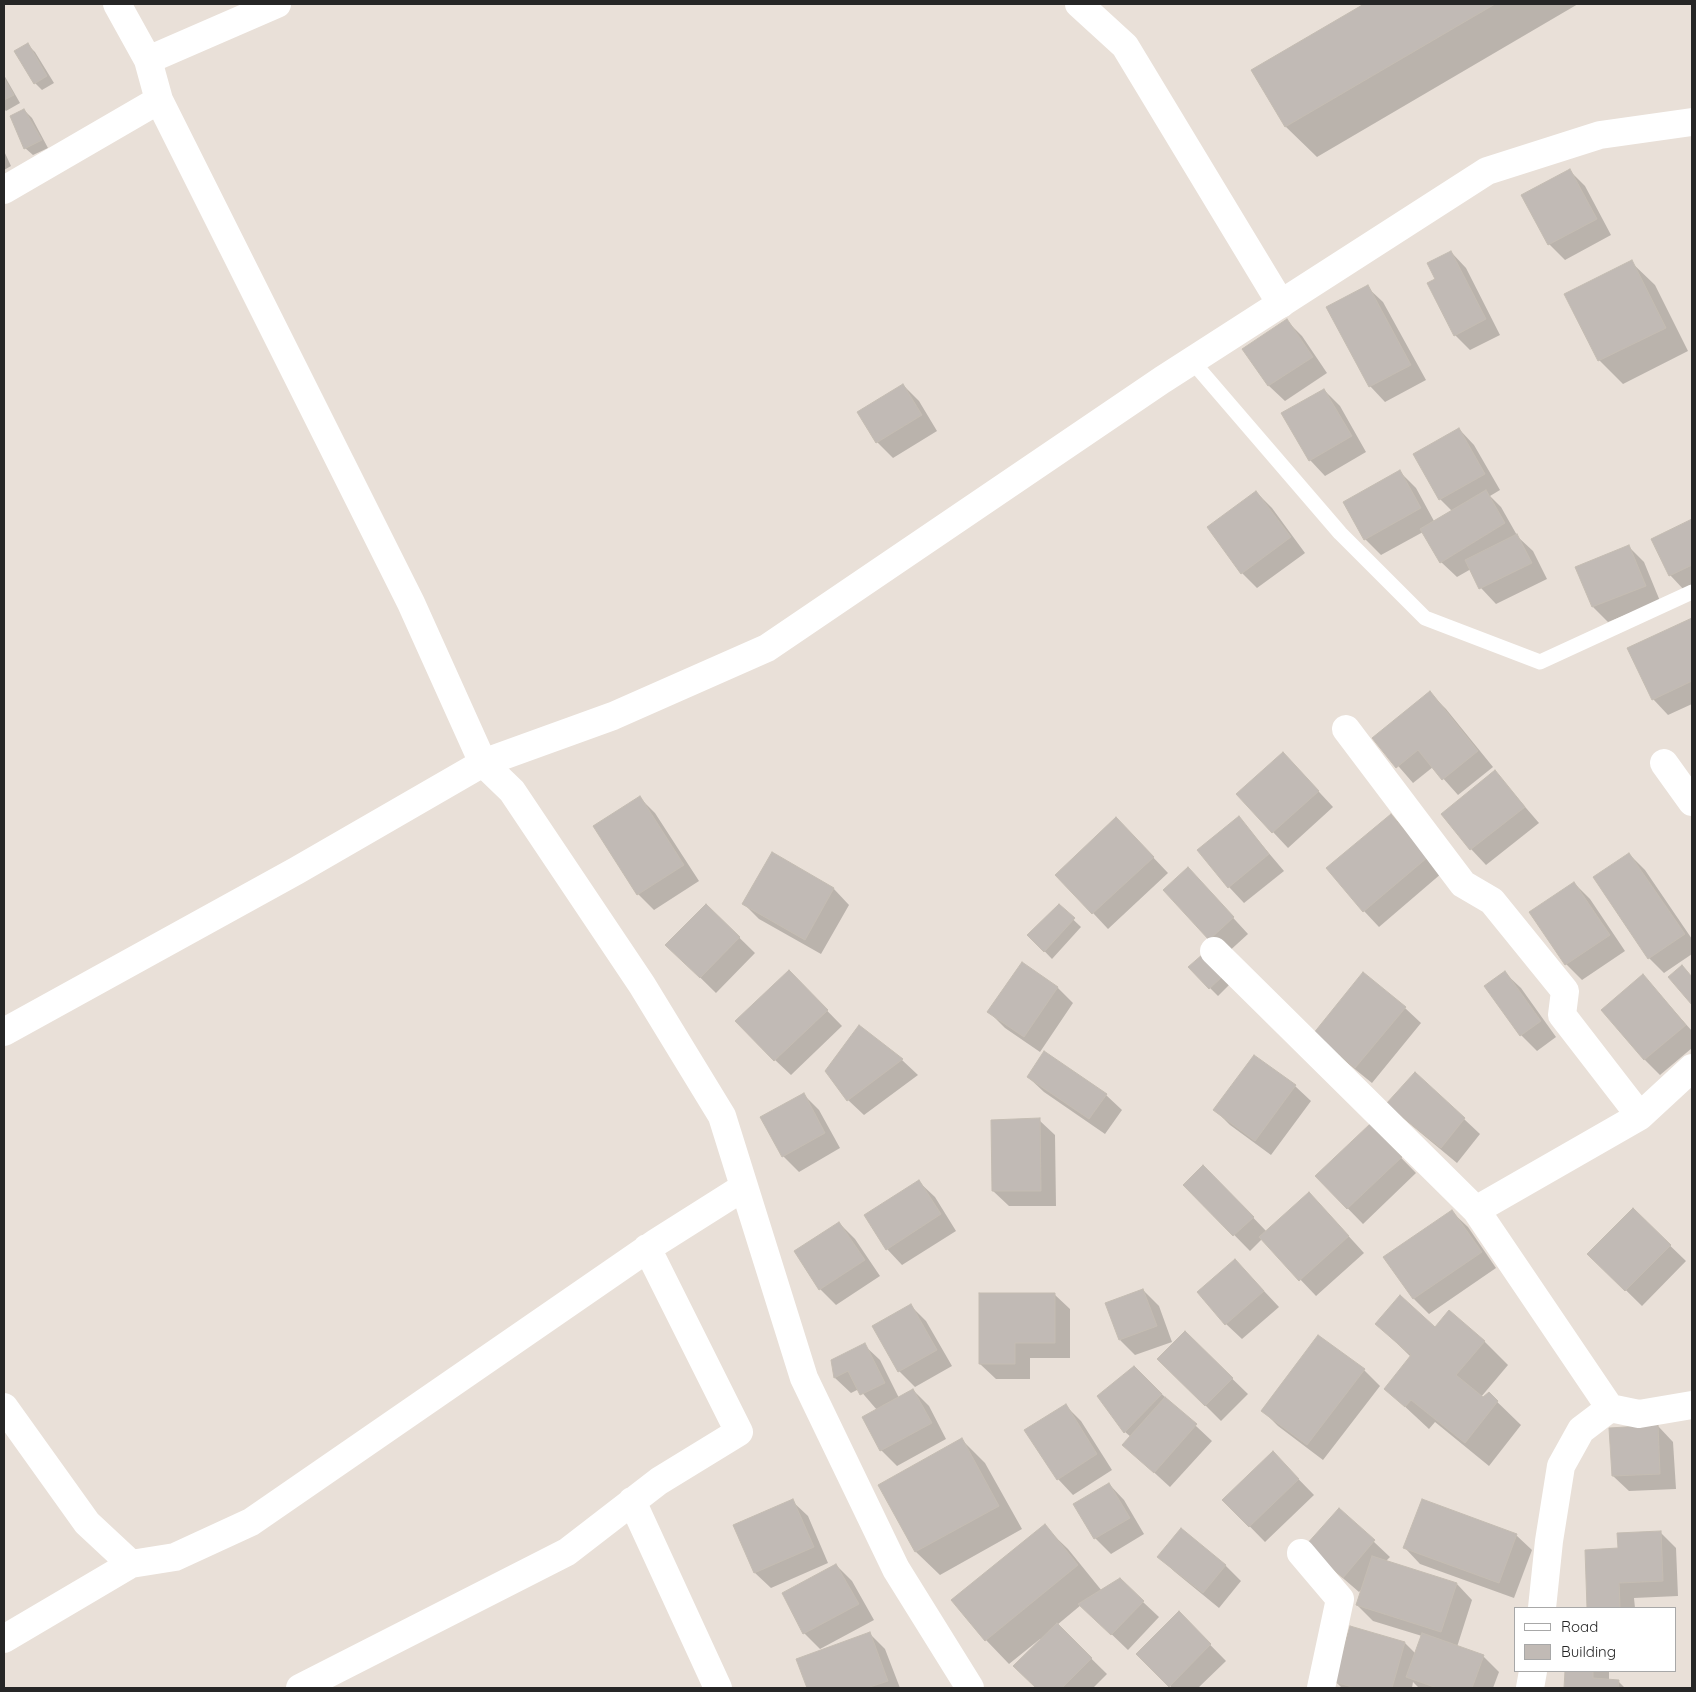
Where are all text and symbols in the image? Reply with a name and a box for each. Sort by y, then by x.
legend [1514,1607,1676,1672]
text: Road [1561,1617,1598,1636]
text: Building [1561,1642,1616,1661]

